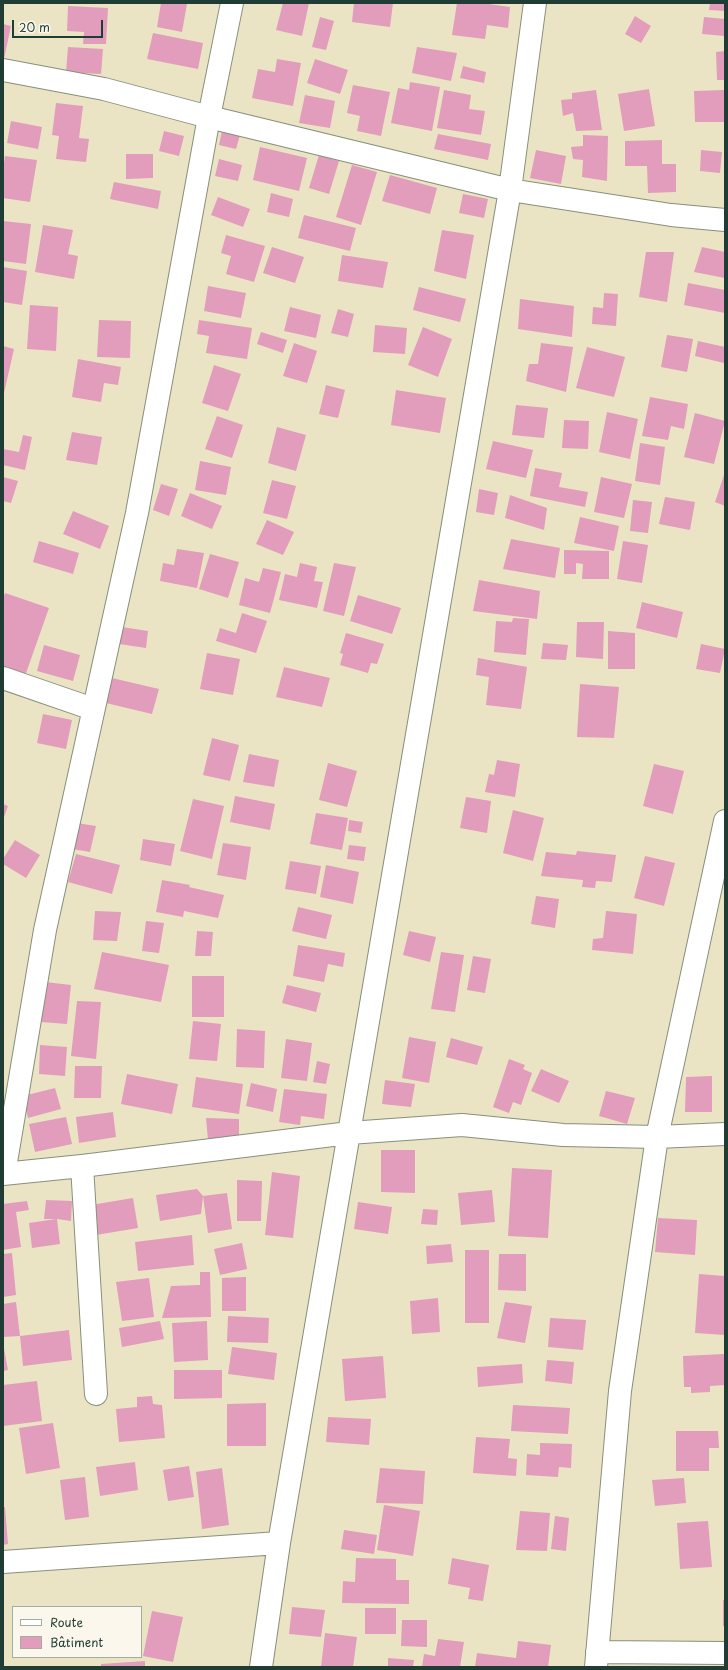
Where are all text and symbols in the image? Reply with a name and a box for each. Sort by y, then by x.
scale bar [14,12,105,38]
text: 20 m [19,18,50,36]
legend [12,1606,142,1658]
text: Route [50,1613,83,1631]
text: Bâtiment [50,1633,103,1651]

